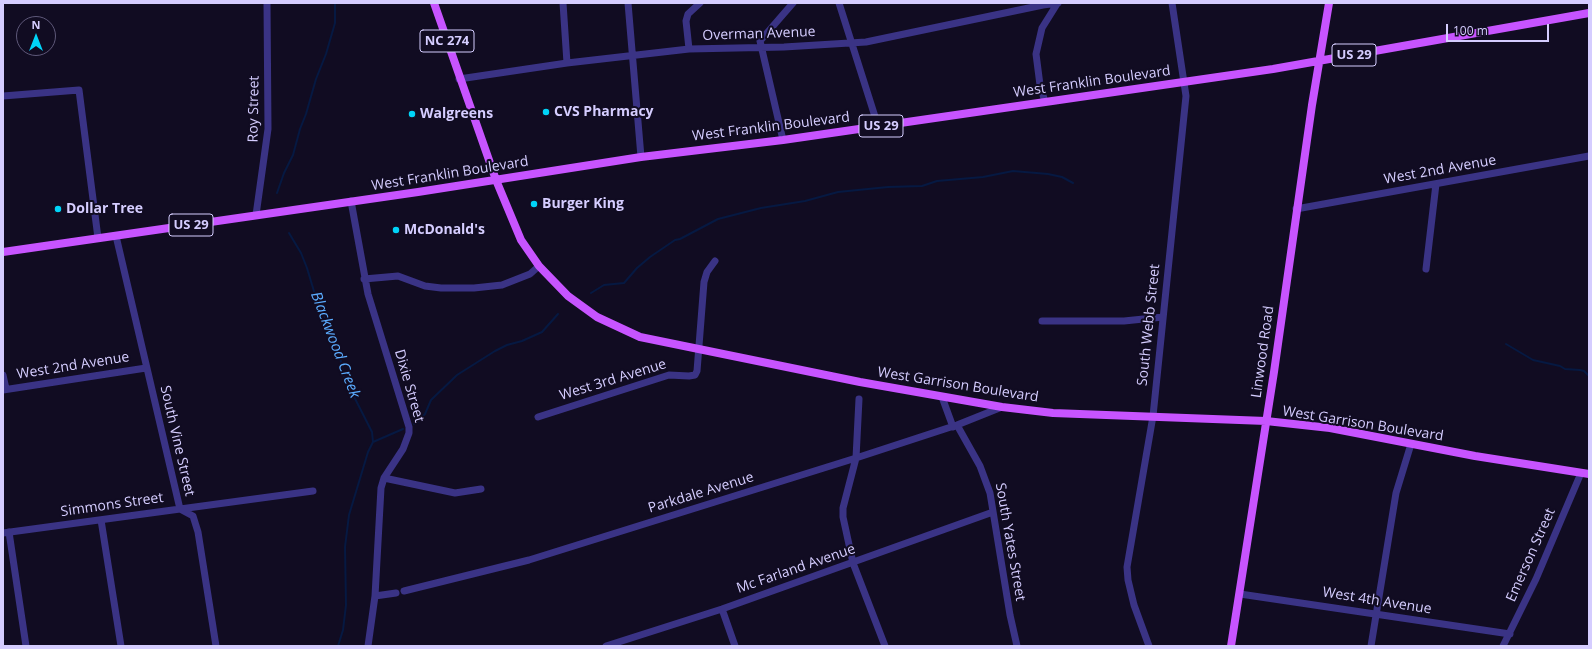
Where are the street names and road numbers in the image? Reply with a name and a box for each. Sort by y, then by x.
street label: Overman Avenue [702,24,816,44]
road number: NC 274 [420,30,474,52]
road number: US 29 [1332,44,1376,66]
street label: West Franklin Boulevard [1012,63,1172,101]
street label: Roy Street [245,75,263,143]
street label: West Franklin Boulevard [691,109,851,145]
road number: US 29 [859,115,903,137]
street label: West 2nd Avenue [1383,152,1497,188]
street label: West Franklin Boulevard [370,153,530,195]
road number: US 29 [169,214,213,236]
street label: South Webb Street [1134,263,1164,387]
street label: Linwood Road [1248,305,1278,399]
street label: Dixie Street [391,348,427,424]
street label: West 2nd Avenue [16,349,130,383]
street label: West 3rd Avenue [558,356,668,404]
street label: West Garrison Boulevard [876,364,1040,406]
street label: South Vine Street [156,384,198,498]
street label: West Garrison Boulevard [1281,403,1445,445]
street label: Parkdale Avenue [646,469,756,517]
street label: South Yates Street [991,482,1029,602]
street label: Simmons Street [60,489,164,521]
street label: Emerson Street [1503,506,1559,604]
street label: Mc Farland Avenue [734,541,858,597]
street label: West 4th Avenue [1321,584,1433,618]

